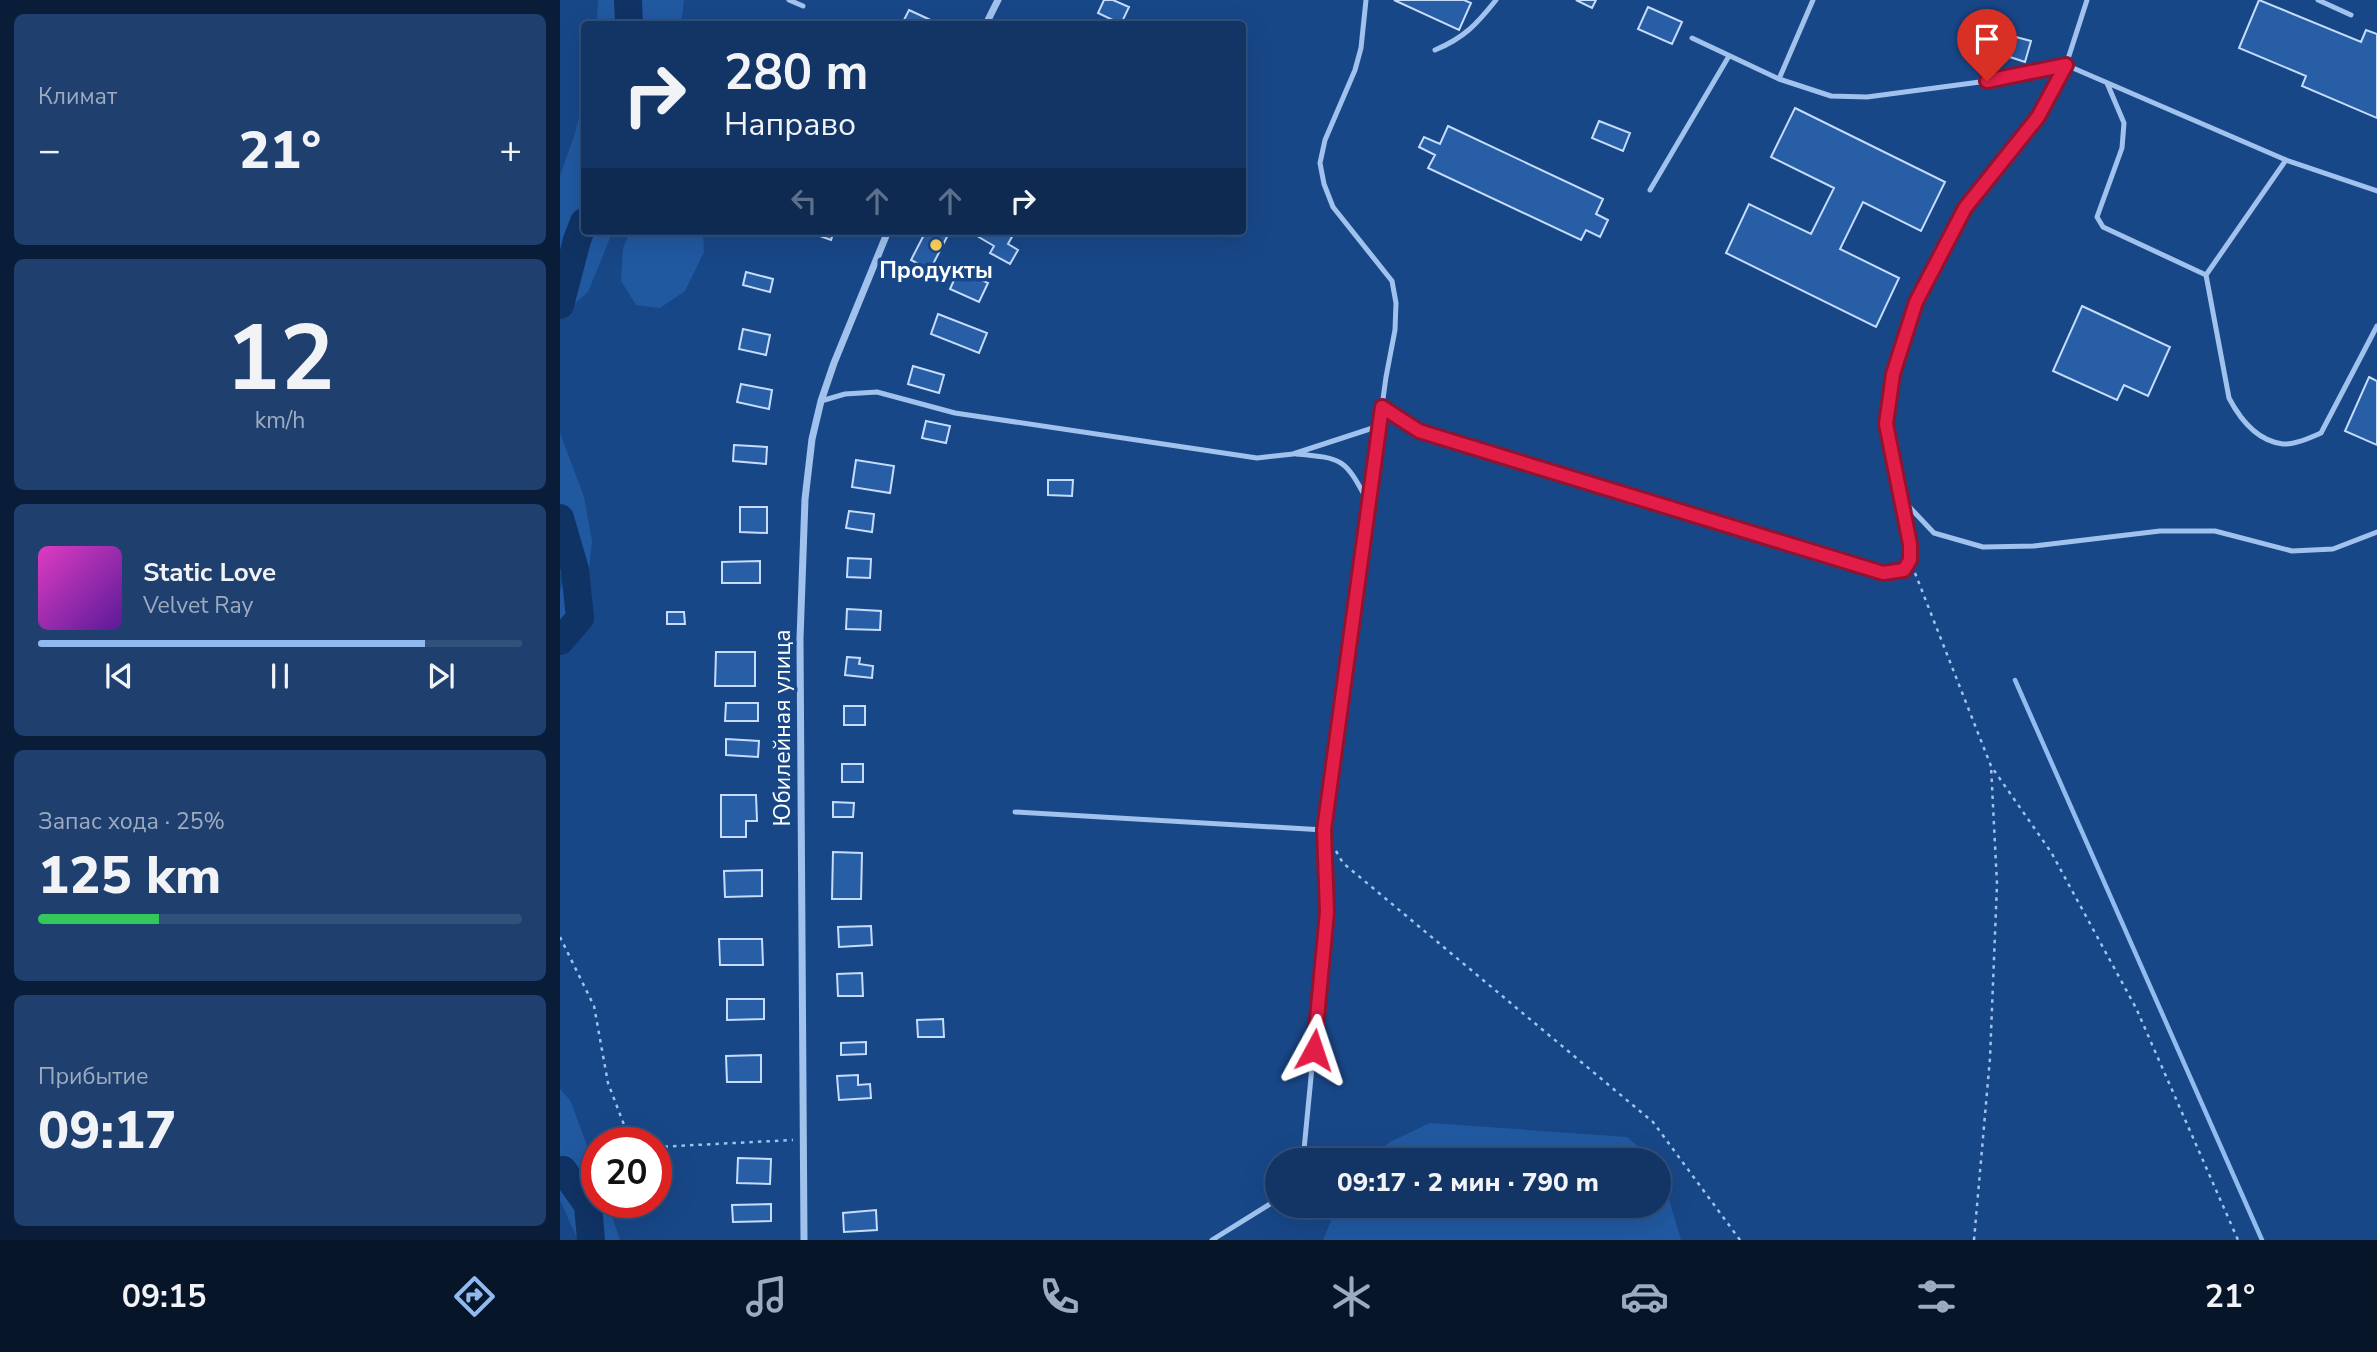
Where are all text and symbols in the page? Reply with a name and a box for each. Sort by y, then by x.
pin [1957,9,2017,81]
icon: arrive [1968,20,2006,58]
text: 280 m [724,39,868,106]
icon: right [609,49,700,140]
text: Климат [38,81,117,112]
text: Направо [724,103,856,146]
text: 21° [239,115,321,186]
text: − [38,125,61,176]
text: + [499,125,522,176]
icon: left [785,182,823,220]
icon: ahead [858,182,896,220]
icon: ahead [931,182,969,220]
icon: right [1004,182,1042,220]
marker: Продукты [928,237,944,253]
place label: Продукты [879,255,993,286]
text: 12 [225,297,335,421]
text: km/h [255,405,305,436]
text: Static Love [143,555,276,590]
text: Velvet Ray [143,590,253,621]
street label: Юбилейная улица [767,629,798,827]
icon: previous [100,657,138,695]
icon: pause [261,657,299,695]
icon: next [422,657,460,695]
text: Запас хода · 25% [38,806,225,837]
text: 125 km [38,840,221,911]
position arrow [1277,1013,1351,1087]
text: Прибытие [38,1061,148,1092]
text: 09:17 [38,1095,176,1166]
speed limit sign: 20 [581,1127,672,1218]
text: 09:17 · 2 мин · 790 m [1337,1165,1599,1200]
icon: directions [450,1272,499,1321]
icon: music [742,1272,791,1321]
icon: phone [1035,1272,1084,1321]
icon: climate [1327,1272,1376,1321]
icon: car [1620,1272,1669,1321]
icon: filters [1912,1272,1961,1321]
text: 09:15 [122,1275,206,1318]
text: 21° [2205,1275,2255,1318]

